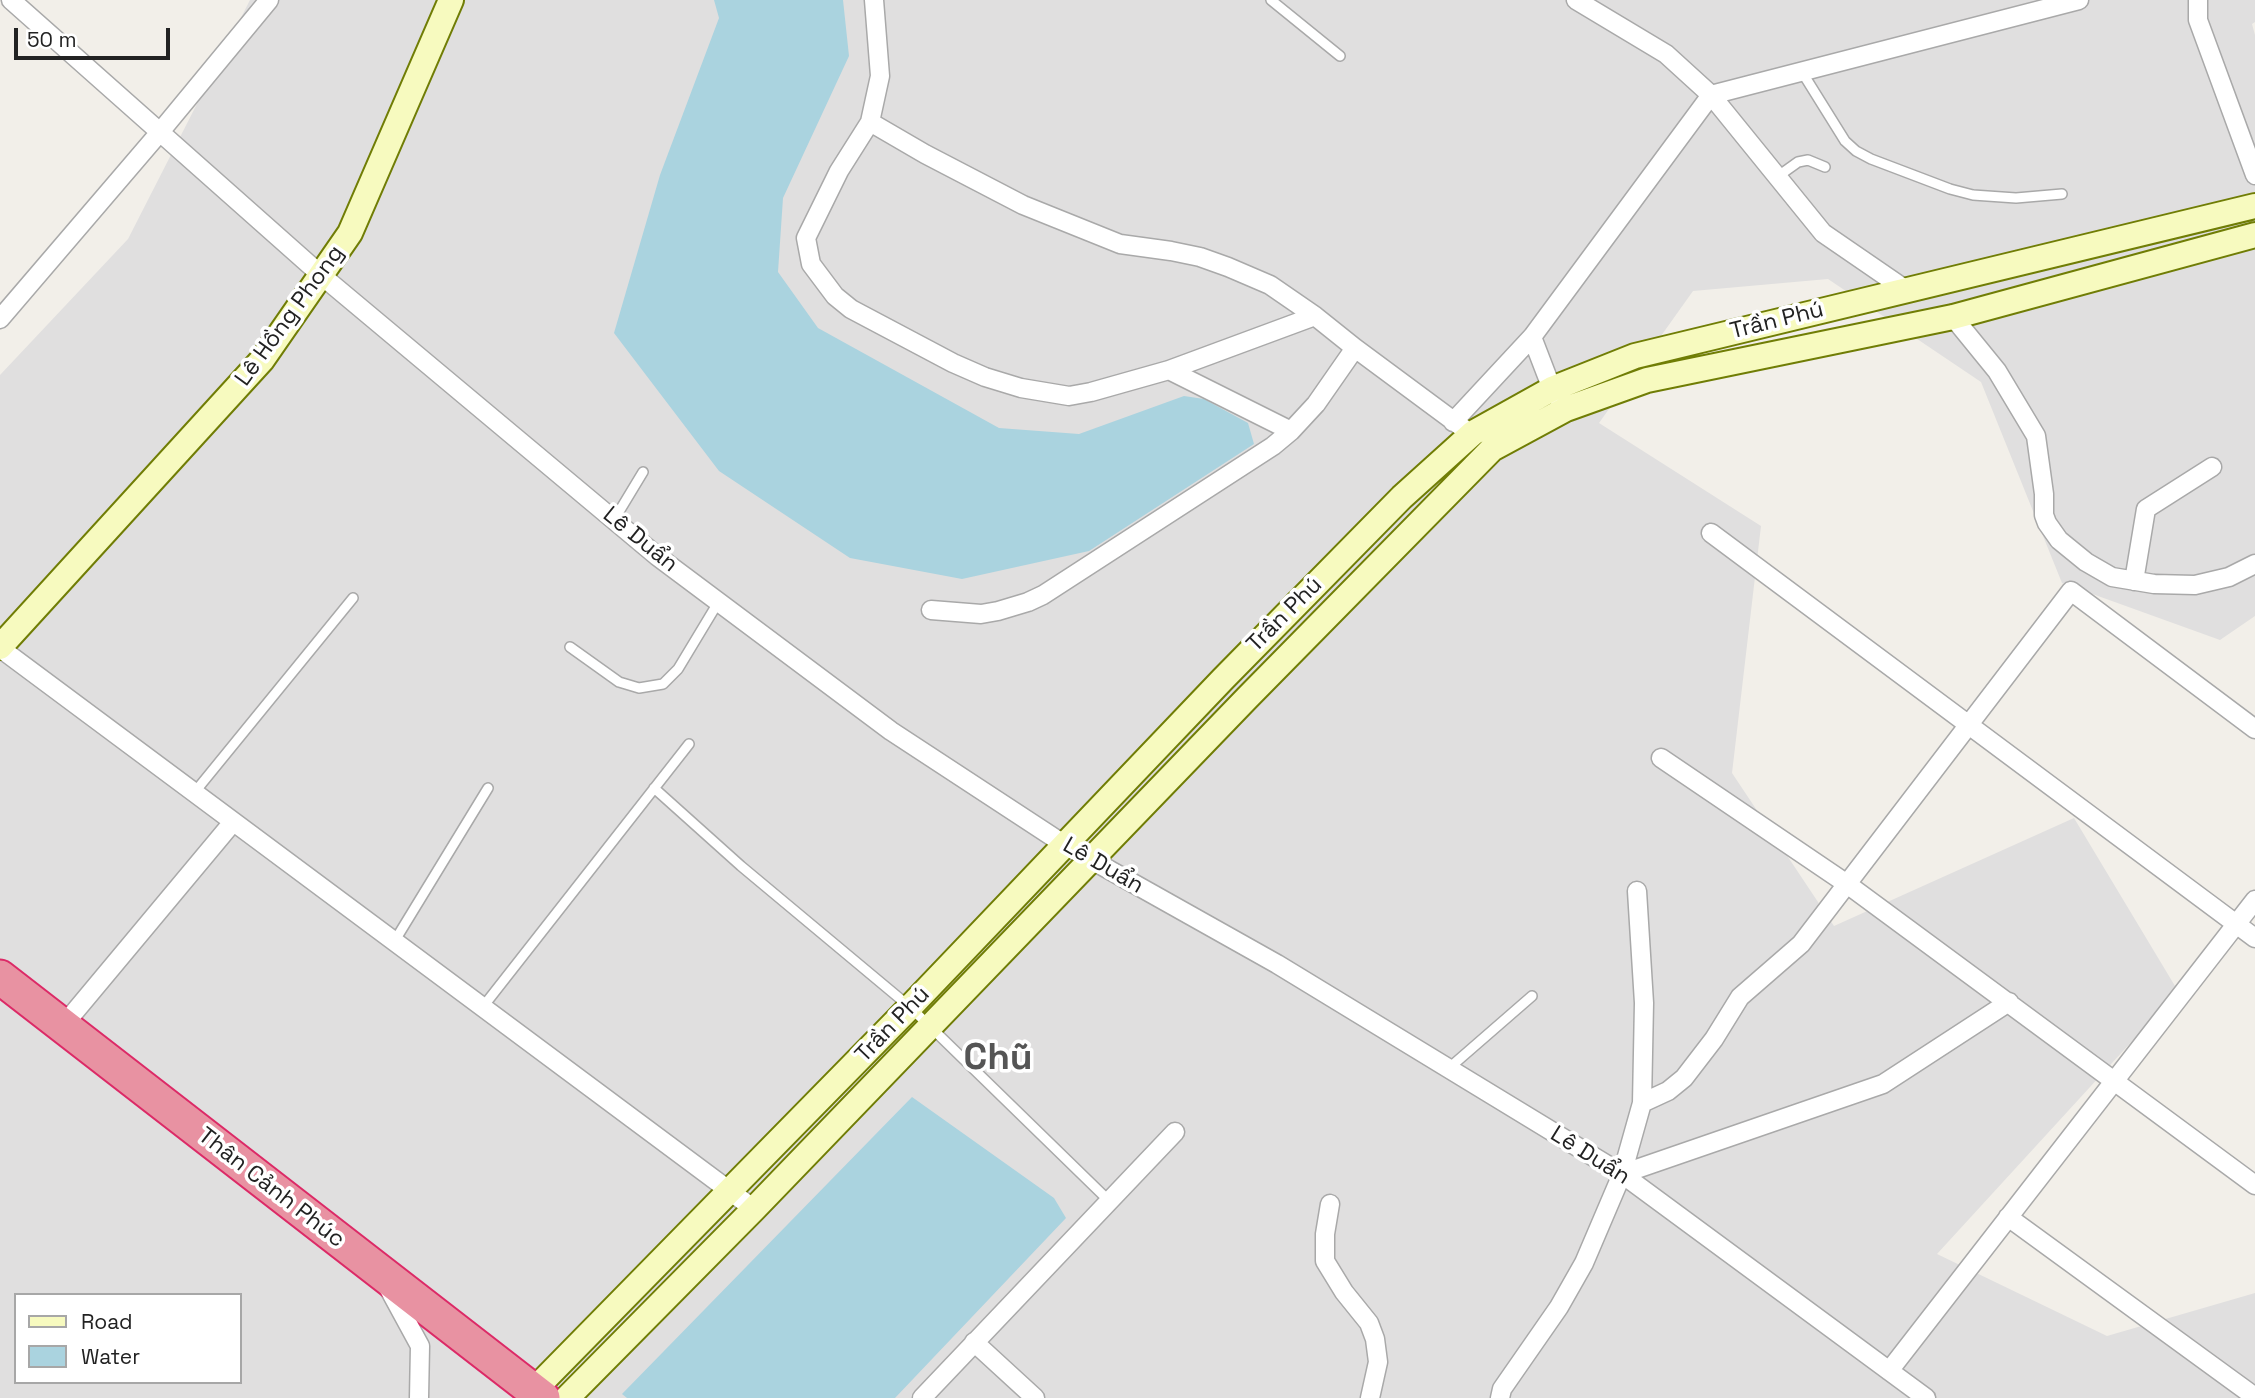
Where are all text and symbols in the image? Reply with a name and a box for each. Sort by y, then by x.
scale bar [18,14,173,58]
text: 50 m [27,26,77,53]
street label: Lê Hồng Phong [230,240,350,392]
street label: Trần Phú [1728,296,1826,346]
street label: Lê Duẩn [597,501,683,579]
street label: Trần Phú [1242,572,1328,658]
street label: Lê Duẩn [1058,832,1148,900]
street label: Trần Phú [850,981,936,1069]
district label: Chũ [963,1037,1033,1081]
street label: Lê Duẩn [1545,1121,1635,1191]
street label: Thân Cảnh Phúc [192,1122,350,1254]
legend [14,1293,242,1384]
text: Road [81,1308,133,1335]
text: Water [81,1343,140,1370]

